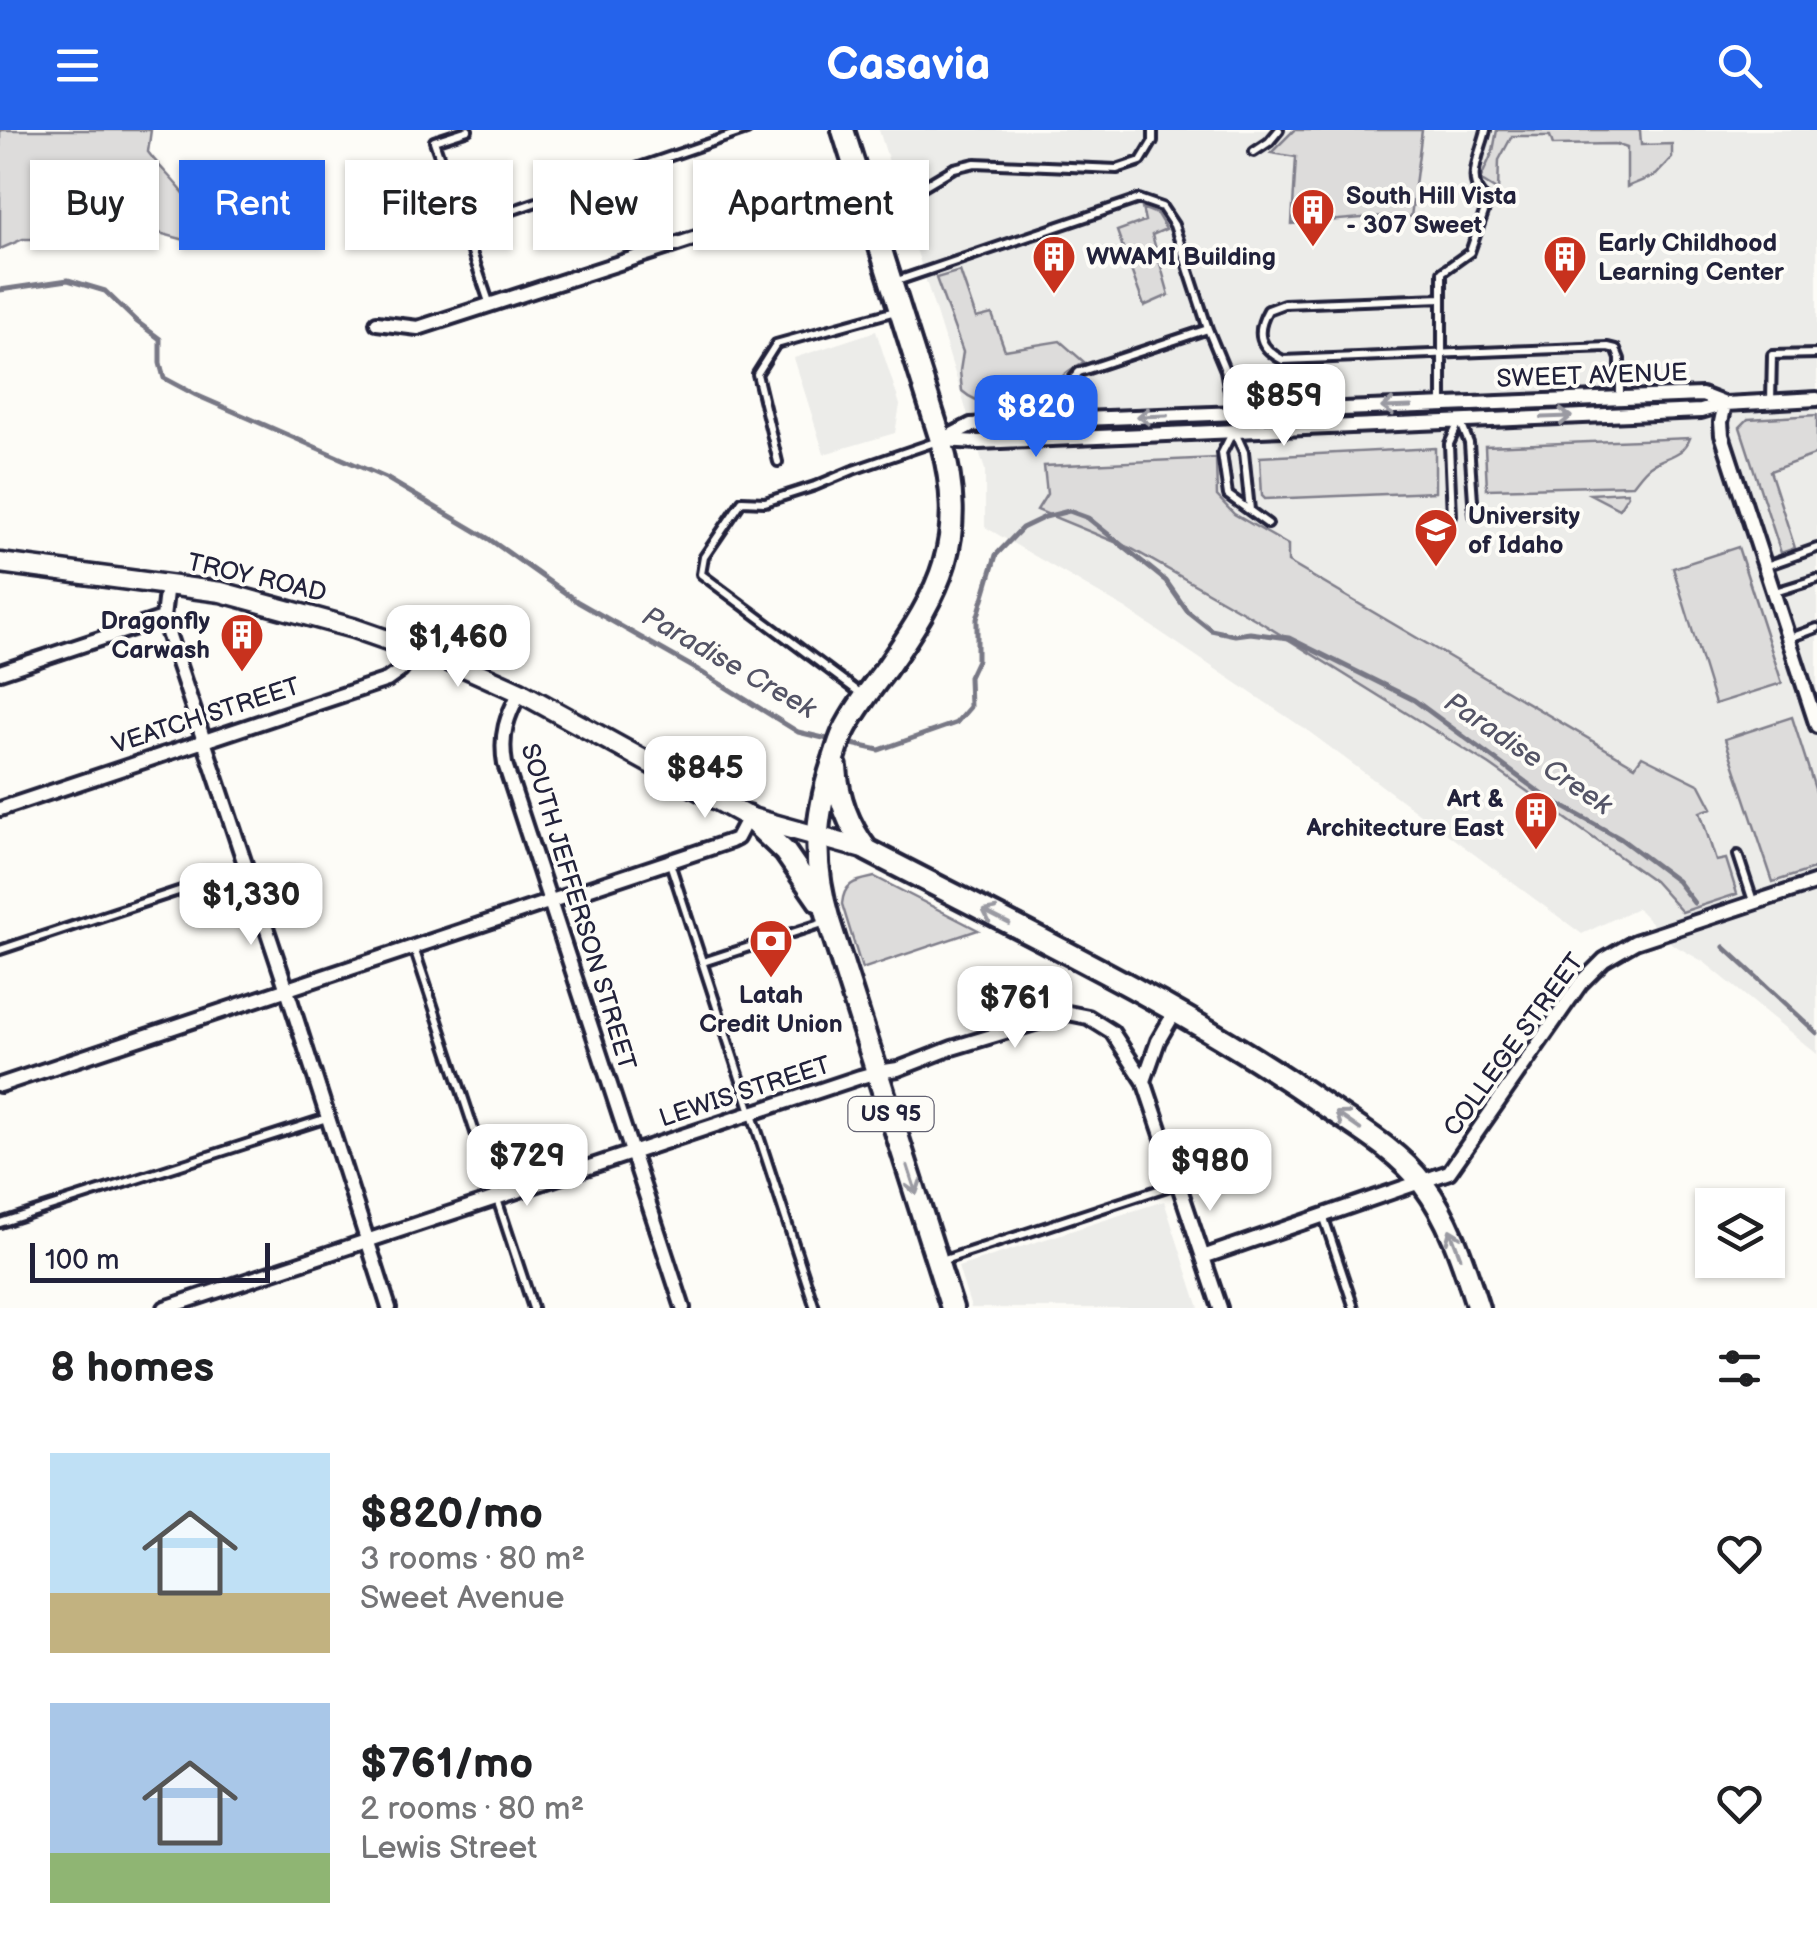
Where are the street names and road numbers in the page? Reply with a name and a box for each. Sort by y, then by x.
street label: SWEET AVENUE [1496,357,1688,395]
street label: TROY ROAD [184,547,330,609]
street label: VEATCH STREET [108,671,304,761]
street label: SOUTH JEFFERSON STREET [513,740,643,1074]
street label: COLLEGE STREET [1437,947,1591,1143]
street label: LEWIS STREET [655,1050,835,1134]
road number: US 95 [848,1097,934,1131]

